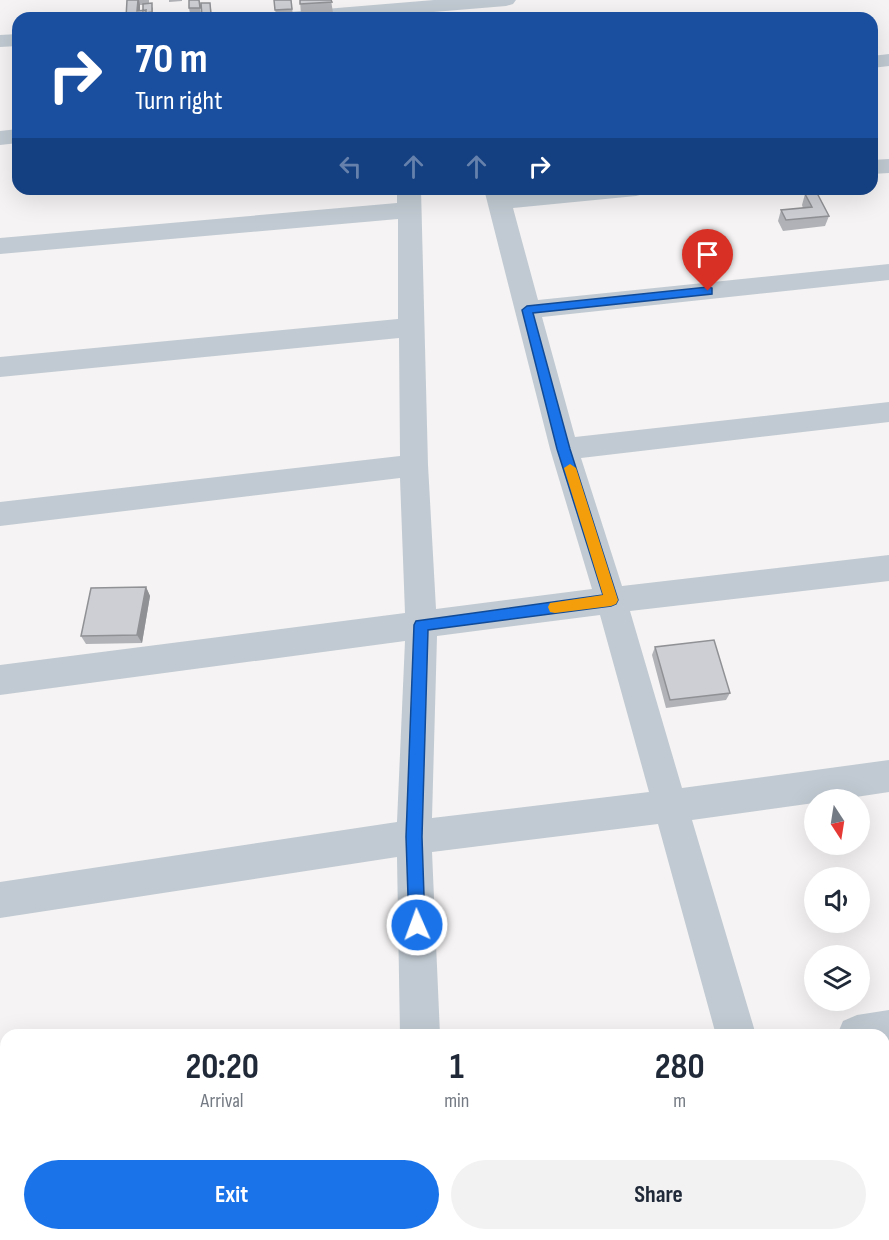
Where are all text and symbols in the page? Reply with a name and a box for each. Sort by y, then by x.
text: 70 m [135,34,208,85]
icon: right [36,36,114,114]
text: Turn right [135,85,222,117]
icon: left [334,150,367,183]
icon: ahead [397,150,430,183]
icon: ahead [460,150,493,183]
icon: right [523,150,556,183]
pin [682,229,733,291]
icon: arrive [691,238,724,271]
north arrow [804,789,870,855]
map controls [804,789,870,1011]
button: sound [804,867,870,933]
position arrow [385,893,449,957]
button: layers [804,945,870,1011]
text: 20:20 [185,1046,259,1089]
text: 1 [450,1046,464,1089]
text: 280 [655,1046,705,1089]
text: Arrival [201,1089,244,1113]
text: min [444,1089,469,1113]
text: m [673,1089,686,1113]
button: Exit [24,1160,439,1229]
button: Share [451,1160,866,1229]

